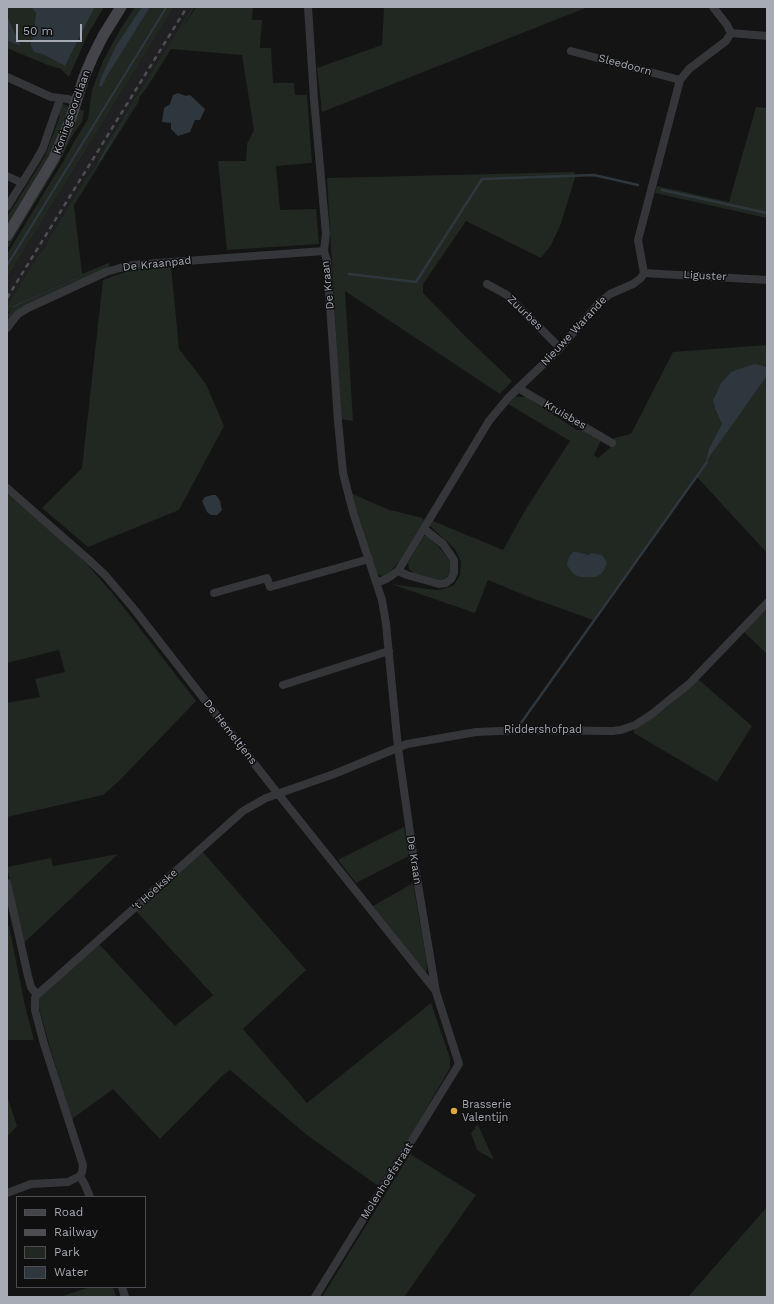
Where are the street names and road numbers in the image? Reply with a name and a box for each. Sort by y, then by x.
street label: Sleedoorn [597,52,653,78]
street label: Koningsoordlaan [51,68,93,156]
street label: De Kraanpad [122,254,192,274]
street label: De Kraan [319,260,337,310]
street label: Liguster [683,268,727,284]
street label: Zuurbes [505,293,545,333]
street label: Nieuwe Warande [538,294,610,368]
street label: Kruisbes [542,398,588,432]
street label: De Hemeltjens [201,697,259,767]
street label: Riddershofpad [504,723,582,737]
street label: De Kraan [404,835,424,885]
street label: 't Hoekske [130,866,180,914]
street label: Molenhoefstraat [358,1140,416,1222]

